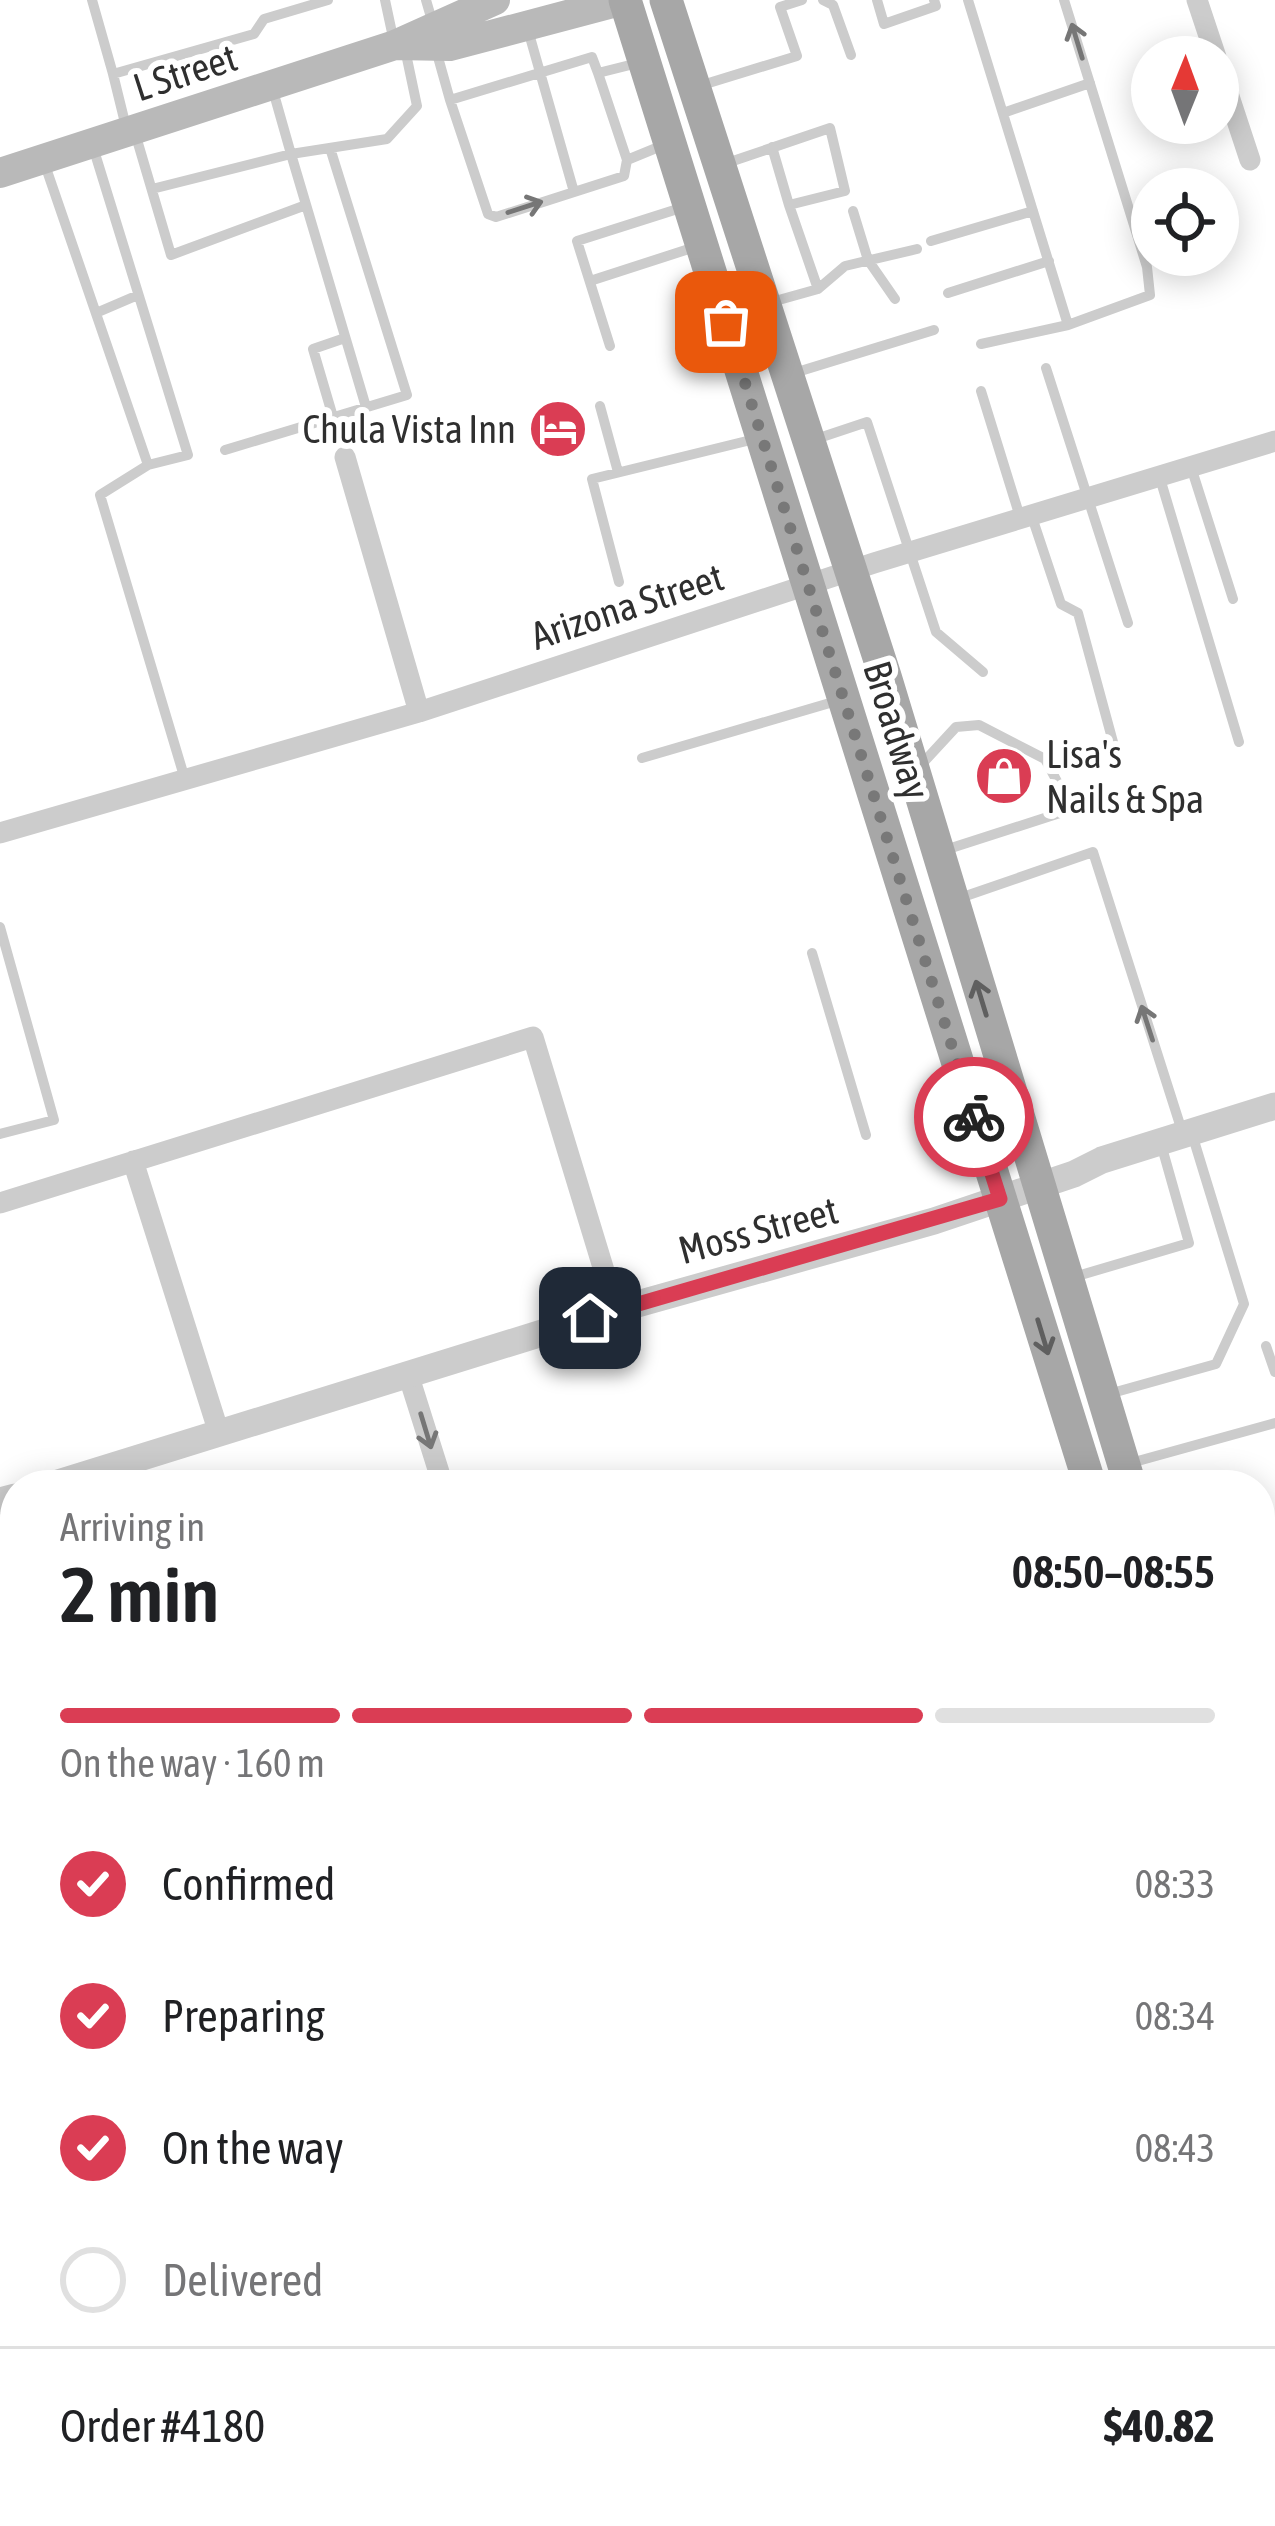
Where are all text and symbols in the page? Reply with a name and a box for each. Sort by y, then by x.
one-way arrow [1065,23,1087,61]
street label: L Street [128,35,242,109]
north arrow [1131,36,1239,144]
map controls [1131,36,1239,276]
button: locate [1131,168,1239,276]
one-way arrow [505,195,543,217]
pin [675,271,777,373]
icon: bag [693,289,759,355]
hotel icon: Chula Vista Inn [527,398,589,460]
place label: Chula Vista Inn [303,407,516,451]
street label: Arizona Street [525,554,729,658]
street label: Broadway [855,656,939,804]
place label: Lisa's Nails & Spa [1046,732,1204,821]
shop icon: Lisa's Nails & Spa [973,745,1035,807]
one-way arrow [968,980,990,1018]
one-way arrow [1135,1005,1157,1043]
courier [914,1057,1034,1177]
icon: bike [941,1084,1007,1150]
street label: Moss Street [674,1188,842,1272]
pin [539,1267,641,1369]
icon: home [557,1285,623,1351]
one-way arrow [1034,1317,1056,1355]
one-way arrow [416,1411,438,1449]
text: Arriving in [60,1505,205,1549]
text: 08:50–08:55 [1012,1546,1215,1598]
text: 2 min [60,1549,219,1639]
text: On the way · 160 m [60,1741,325,1785]
icon: check [60,1851,126,1917]
text: Confirmed [162,1858,335,1910]
text: 08:33 [1135,1862,1215,1906]
icon: check [60,1983,126,2049]
text: Preparing [162,1990,325,2042]
text: 08:34 [1135,1994,1215,2038]
icon: check [60,2115,126,2181]
text: On the way [162,2122,344,2174]
text: 08:43 [1135,2126,1215,2170]
text: Delivered [162,2254,323,2306]
text: Order #4180 [60,2400,265,2452]
text: $40.82 [1103,2400,1215,2452]

